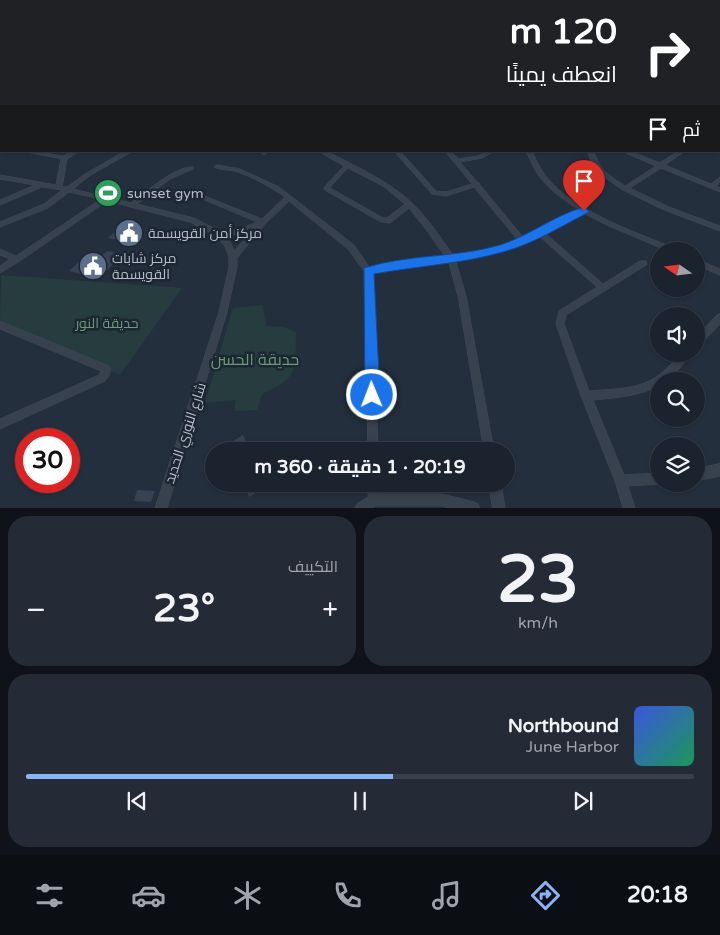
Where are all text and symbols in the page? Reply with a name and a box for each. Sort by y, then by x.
text: 120 m [510,11,617,53]
icon: right [635,20,700,85]
text: انعطف يمينًا [506,62,617,88]
icon: arrive [644,115,672,143]
text: ثم [682,119,700,141]
pin [563,160,605,211]
icon: arrive [570,167,598,195]
sports icon: sunset gym [93,178,123,208]
place label: sunset gym [127,185,204,202]
public building icon: مركز أمن القويسمة [114,218,144,248]
place label: مركز أمن القويسمة [148,224,262,242]
north arrow [650,242,705,298]
map controls [650,242,705,492]
place label: مركز شابات القويسمة [112,250,176,283]
public building icon: مركز شابات القويسمة [78,251,108,281]
button: sound [650,307,705,362]
park label: حديقة النور [74,315,139,332]
park label: حديقة الحسن [211,350,299,370]
position arrow [345,368,397,420]
button: search [650,372,705,427]
street label: شارع النوري الحديد [161,380,213,487]
speed limit sign: 30 [15,428,80,493]
button: layers [650,437,705,492]
text: 20:19 · 1 دقيقة · 360 m [254,456,466,478]
text: 23 [497,541,579,620]
text: التكييف [288,557,338,577]
text: 23° [153,586,215,632]
text: − [26,593,46,627]
text: + [322,593,338,627]
text: km/h [518,613,558,633]
text: Northbound [508,715,619,737]
text: June Harbor [526,737,619,757]
icon: previous [123,787,151,815]
icon: pause [346,787,374,815]
icon: next [569,787,597,815]
icon: filters [32,878,67,913]
icon: car [131,878,166,913]
icon: climate [230,878,265,913]
icon: phone [330,878,365,913]
icon: music [429,878,464,913]
icon: directions [528,878,563,913]
text: 20:18 [627,882,688,908]

